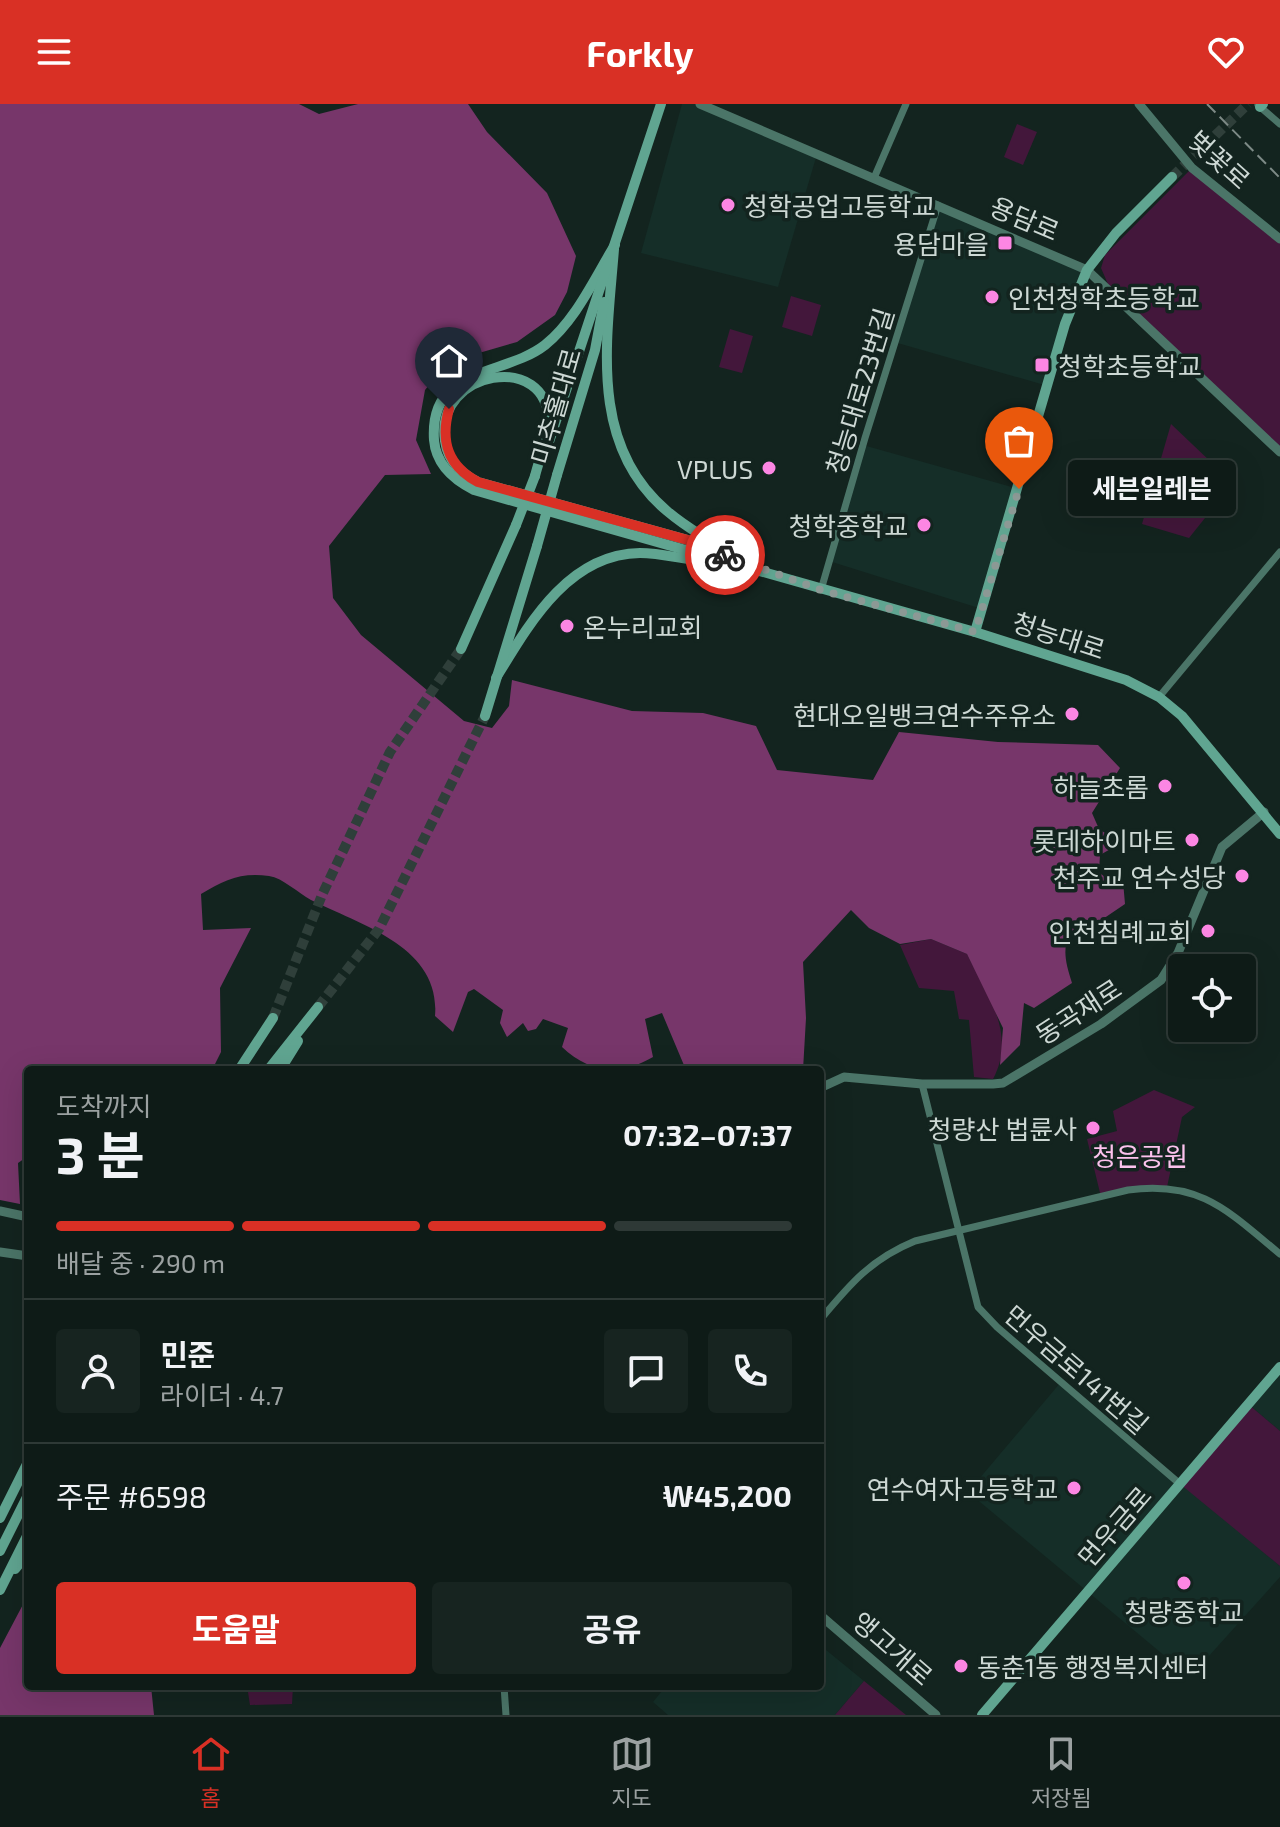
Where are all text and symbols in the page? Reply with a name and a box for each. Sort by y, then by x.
icon: menu [32,30,76,74]
icon: heart [1204,30,1248,74]
text: Forkly [586,31,694,74]
street label: 벚꽃로 [1183,123,1257,195]
place label: 청학공업고등학교 [744,190,935,221]
street label: 용담로 [986,190,1064,246]
marker: 청학공업고등학교 [719,196,737,214]
place label: 용담마을 [893,228,989,259]
marker: 용담마을 [996,234,1014,252]
place label: 인천청학초등학교 [1008,282,1199,313]
marker: 인천청학초등학교 [983,288,1001,306]
street label: 청능대로23번길 [819,304,899,478]
pin [415,327,483,409]
icon: home [427,339,471,383]
street label: 미추홀대로 [524,344,586,468]
place label: 청학초등학교 [1058,350,1202,381]
marker: 청학초등학교 [1033,356,1051,374]
pin [985,407,1053,489]
icon: bag [997,419,1041,463]
place label: VPLUS [677,453,753,484]
marker: VPLUS [760,459,778,477]
callout: 세븐일레븐 [1067,461,1235,517]
text: 세븐일레븐 [1092,472,1212,503]
place label: 청학중학교 [788,510,908,541]
courier [685,515,765,595]
marker: 청학중학교 [915,516,933,534]
icon: bike [703,533,747,577]
street label: 청능대로 [1009,605,1109,665]
place label: 온누리교회 [583,611,703,642]
marker: 온누리교회 [558,617,576,635]
place label: 현대오일뱅크연수주유소 [793,699,1056,730]
marker: 현대오일뱅크연수주유소 [1063,705,1081,723]
place label: 하늘초롬 [1053,771,1149,802]
marker: 하늘초롬 [1156,777,1174,795]
place label: 롯데하이마트 [1032,825,1176,856]
marker: 롯데하이마트 [1183,831,1201,849]
place label: 천주교 연수성당 [1053,861,1226,892]
marker: 천주교 연수성당 [1233,867,1251,885]
place label: 인천침례교회 [1048,916,1192,947]
marker: 인천침례교회 [1199,922,1217,940]
map controls [1168,954,1256,1042]
button: locate [1168,954,1256,1042]
street label: 동곡재로 [1029,972,1127,1050]
text: 도착까지 [56,1090,152,1121]
place label: 청량산 법륜사 [928,1113,1077,1144]
text: 07:32–07:37 [623,1116,792,1152]
marker: 청량산 법륜사 [1084,1119,1102,1137]
text: 3 분 [56,1122,145,1184]
park label: 청은공원 [1092,1140,1188,1171]
text: 배달 중 · 290 m [56,1247,225,1278]
street label: 먼우금로141번길 [999,1298,1155,1440]
button: person [56,1329,140,1413]
button: chat [604,1329,688,1413]
button: phone [708,1329,792,1413]
text: 민준 [160,1336,215,1372]
text: 라이더 · 4.7 [160,1379,284,1410]
place label: 연수여자고등학교 [867,1473,1058,1504]
text: ₩45,200 [663,1477,792,1513]
text: 주문 #6598 [56,1478,207,1514]
marker: 연수여자고등학교 [1065,1479,1083,1497]
street label: 먼우금로 [1071,1480,1157,1572]
marker: 청량중학교 [1175,1574,1193,1592]
button: 도움말 [56,1582,416,1674]
button: 공유 [432,1582,792,1674]
place label: 청량중학교 [1124,1596,1244,1627]
street label: 앵고개로 [847,1605,939,1691]
place label: 동춘1동 행정복지센터 [977,1651,1208,1682]
marker: 동춘1동 행정복지센터 [952,1657,970,1675]
tab: 홈 [189,1732,233,1812]
tab: 지도 [610,1732,654,1812]
tab: 저장됨 [1031,1732,1091,1812]

